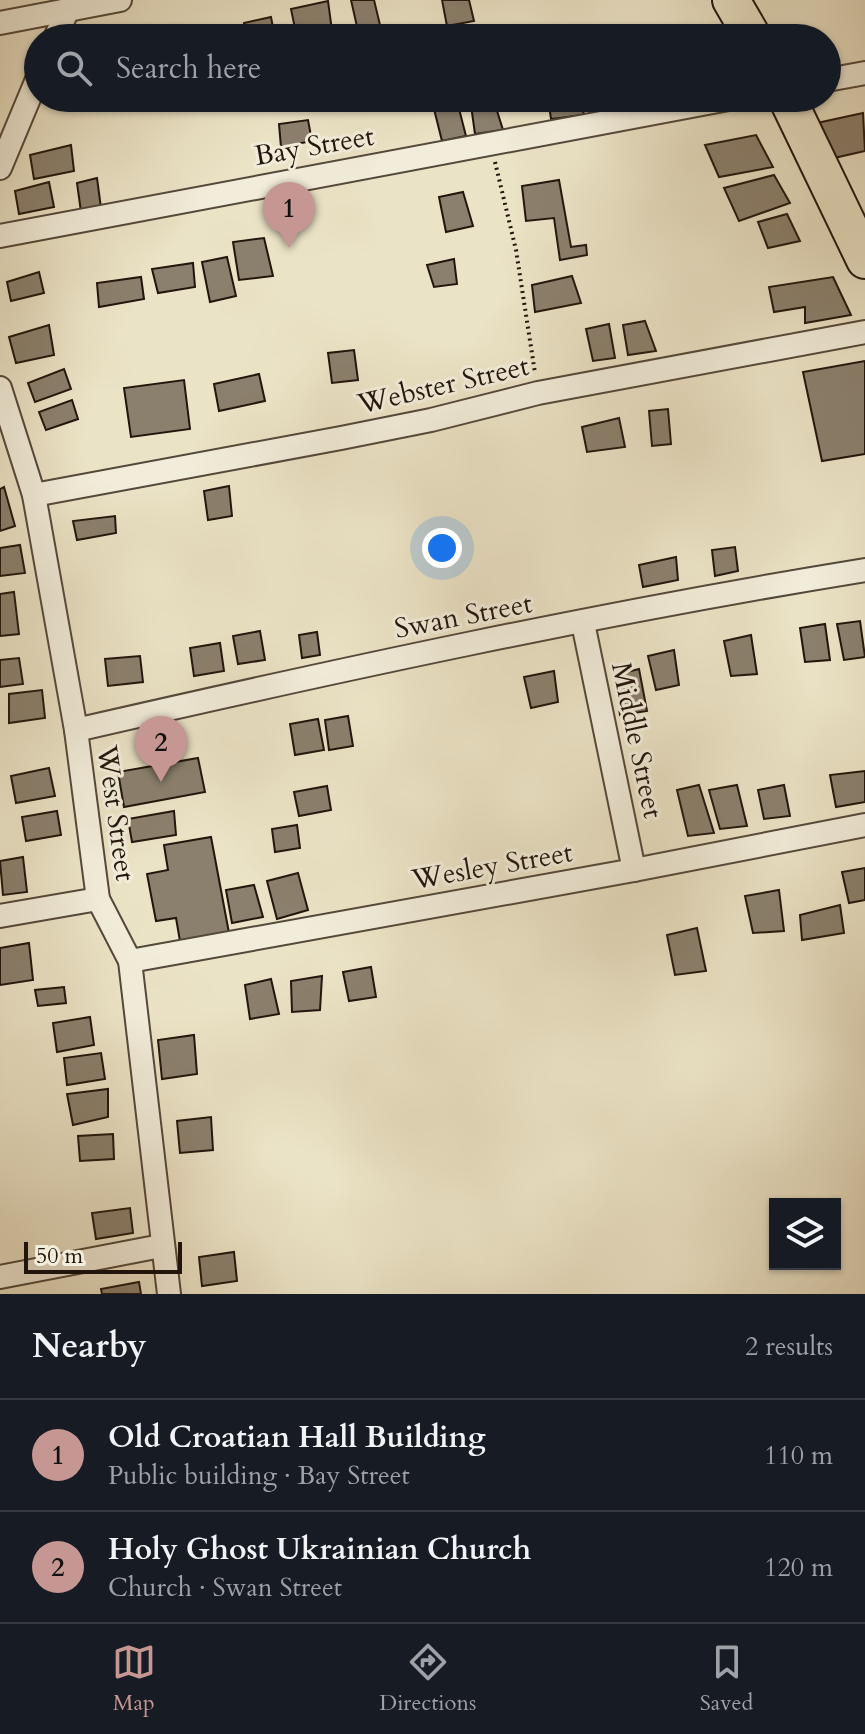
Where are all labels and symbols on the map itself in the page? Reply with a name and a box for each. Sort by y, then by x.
street label: Bay Street [251,117,377,175]
pin: 1 [263,182,315,248]
street label: Webster Street [353,347,533,423]
your location [422,528,462,568]
street label: Swan Street [391,584,535,648]
street label: Middle Street [602,659,672,822]
pin: 2 [135,716,187,782]
street label: West Street [88,742,144,884]
street label: Wesley Street [408,833,576,899]
scale bar [24,1238,182,1274]

